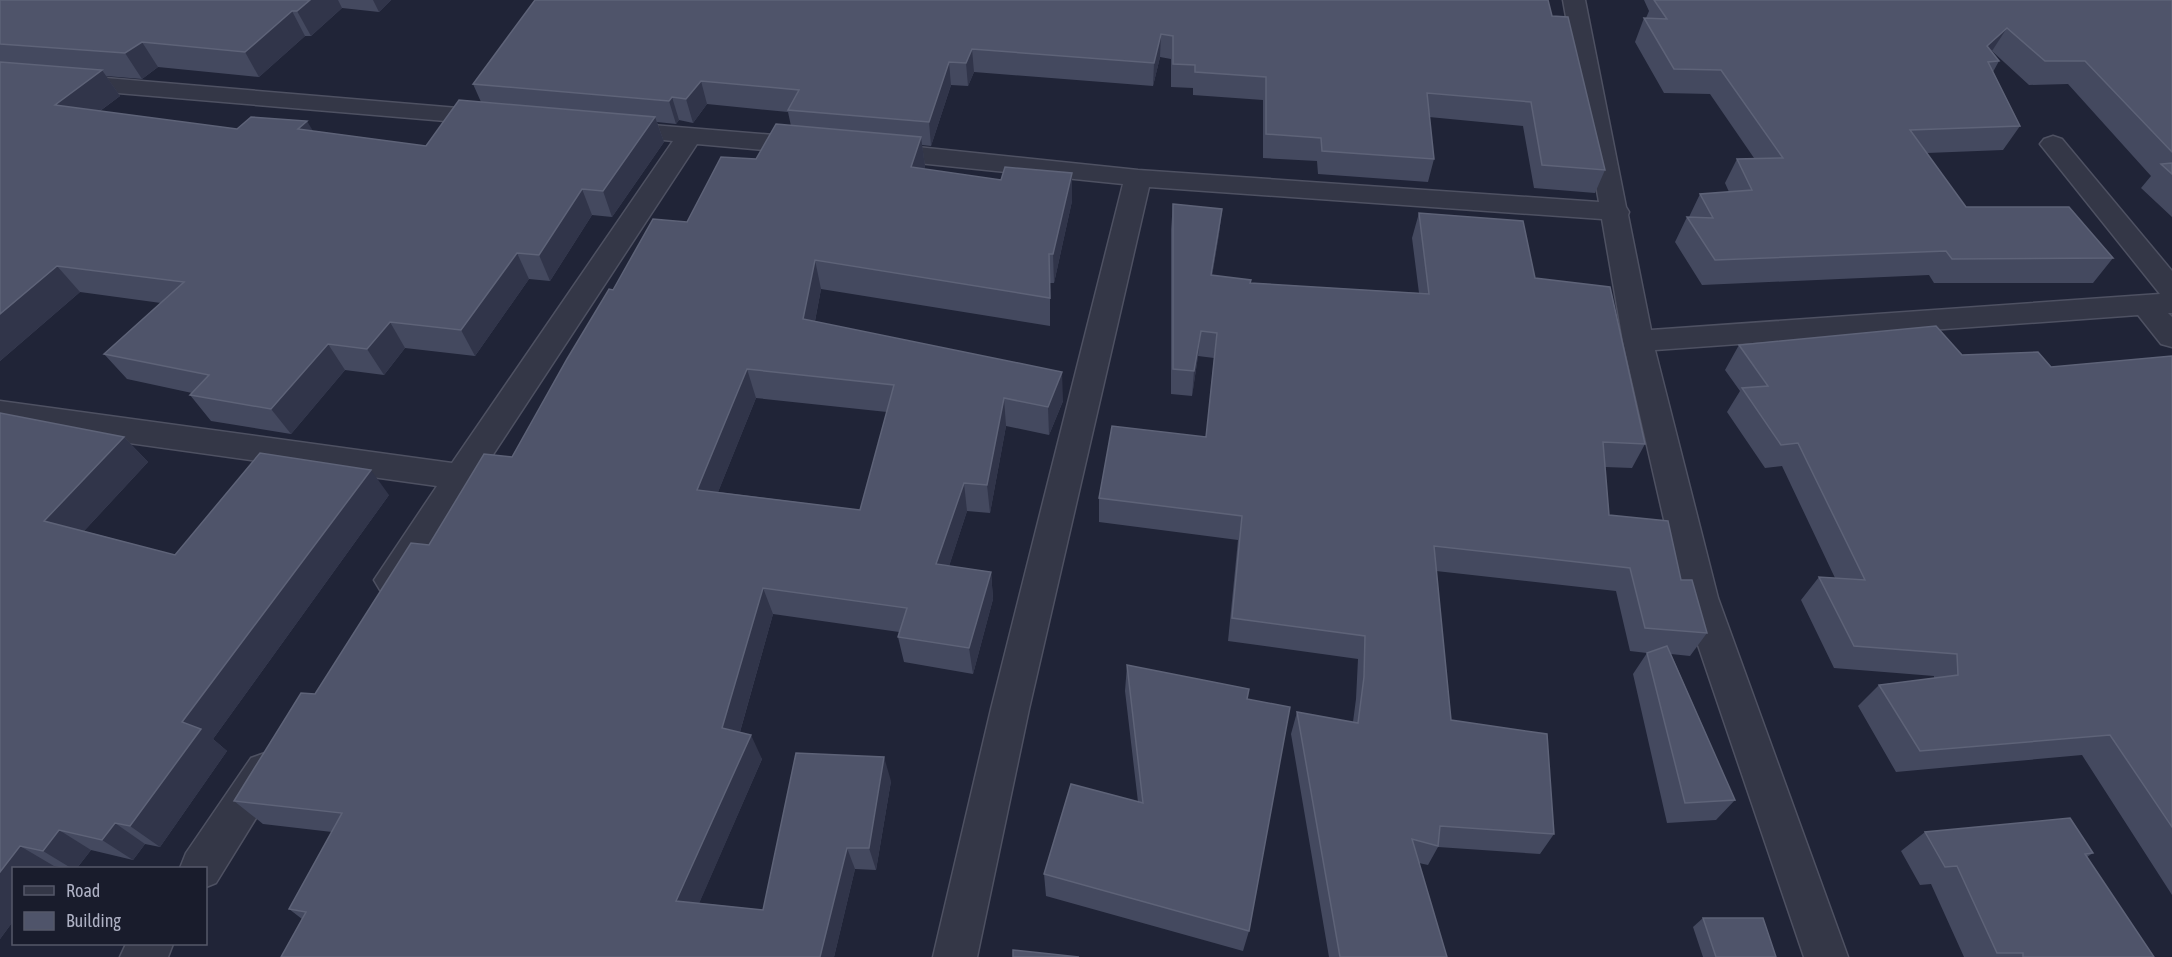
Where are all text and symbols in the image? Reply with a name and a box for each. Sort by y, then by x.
legend [12,867,207,945]
text: Road [66,880,100,901]
text: Building [66,910,121,931]

